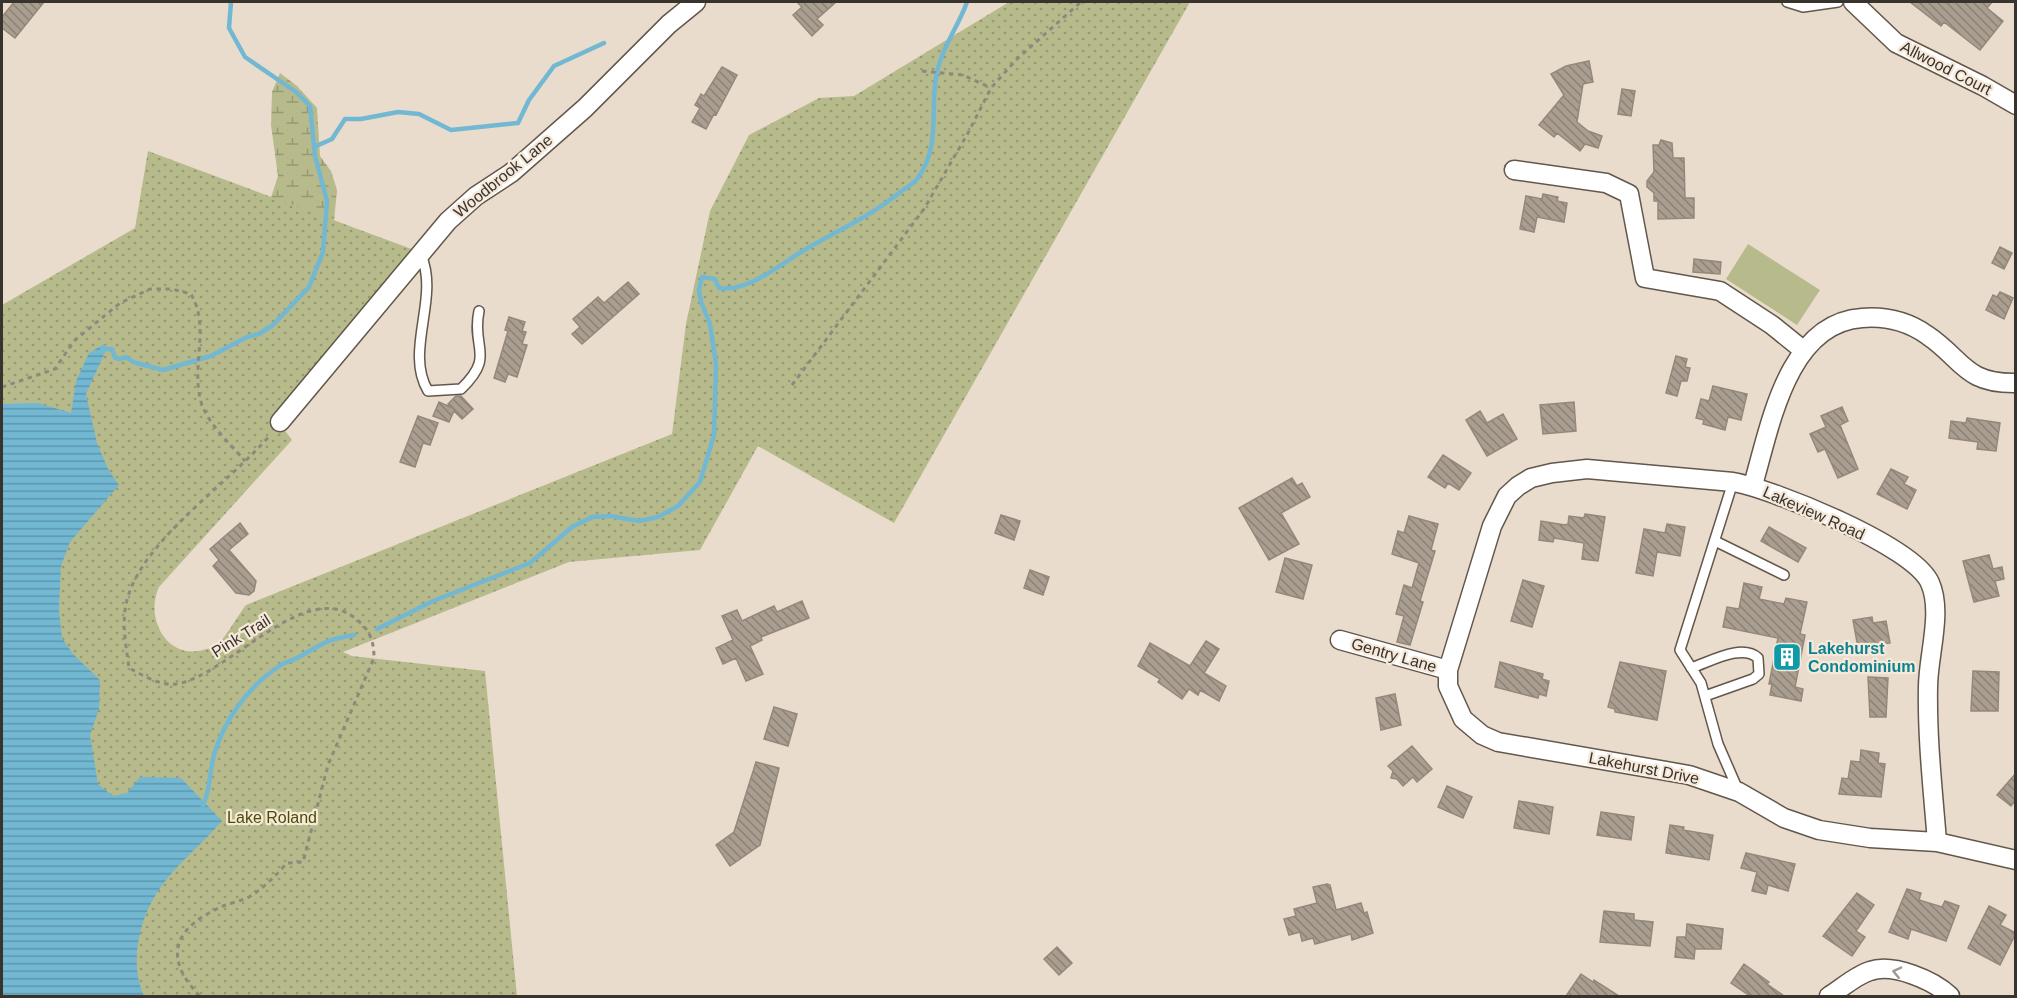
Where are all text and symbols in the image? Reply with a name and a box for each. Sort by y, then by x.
street label: Allwood Court [1898,38,1995,98]
street label: Woodbrook Lane [450,131,556,221]
street label: Lakeview Road [1761,483,1867,543]
street label: Pink Trail [209,611,273,661]
street label: Gentry Lane [1349,635,1439,675]
place label: Lakehurst Condominium [1808,640,1916,675]
building icon: Lakehurst Condominium [1771,641,1803,673]
street label: Lakehurst Drive [1587,749,1701,787]
park label: Lake Roland [227,809,317,826]
one-way arrow [1892,966,1902,979]

